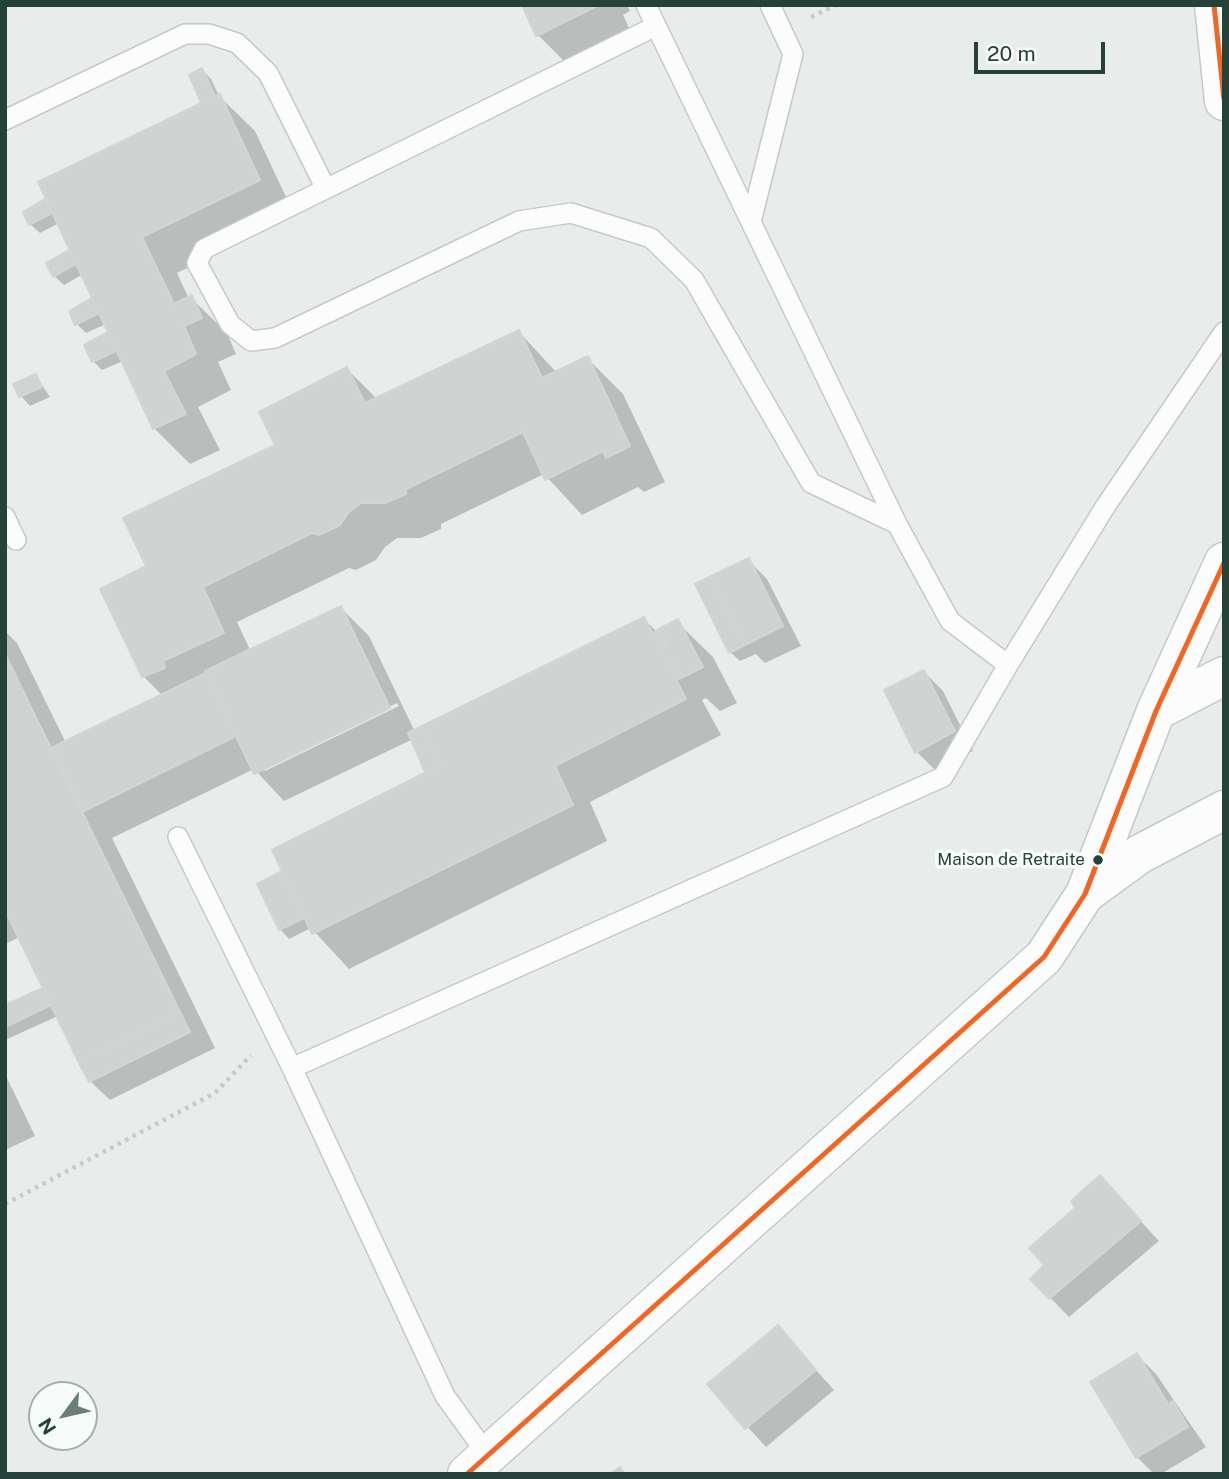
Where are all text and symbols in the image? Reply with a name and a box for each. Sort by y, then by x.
scale bar [977,28,1108,72]
text: 20 m [987,41,1036,66]
place label: Maison de Retraite [937,850,1085,870]
marker: Maison de Retraite [1091,853,1105,867]
north arrow [28,1381,98,1451]
text: N [34,1414,60,1439]

